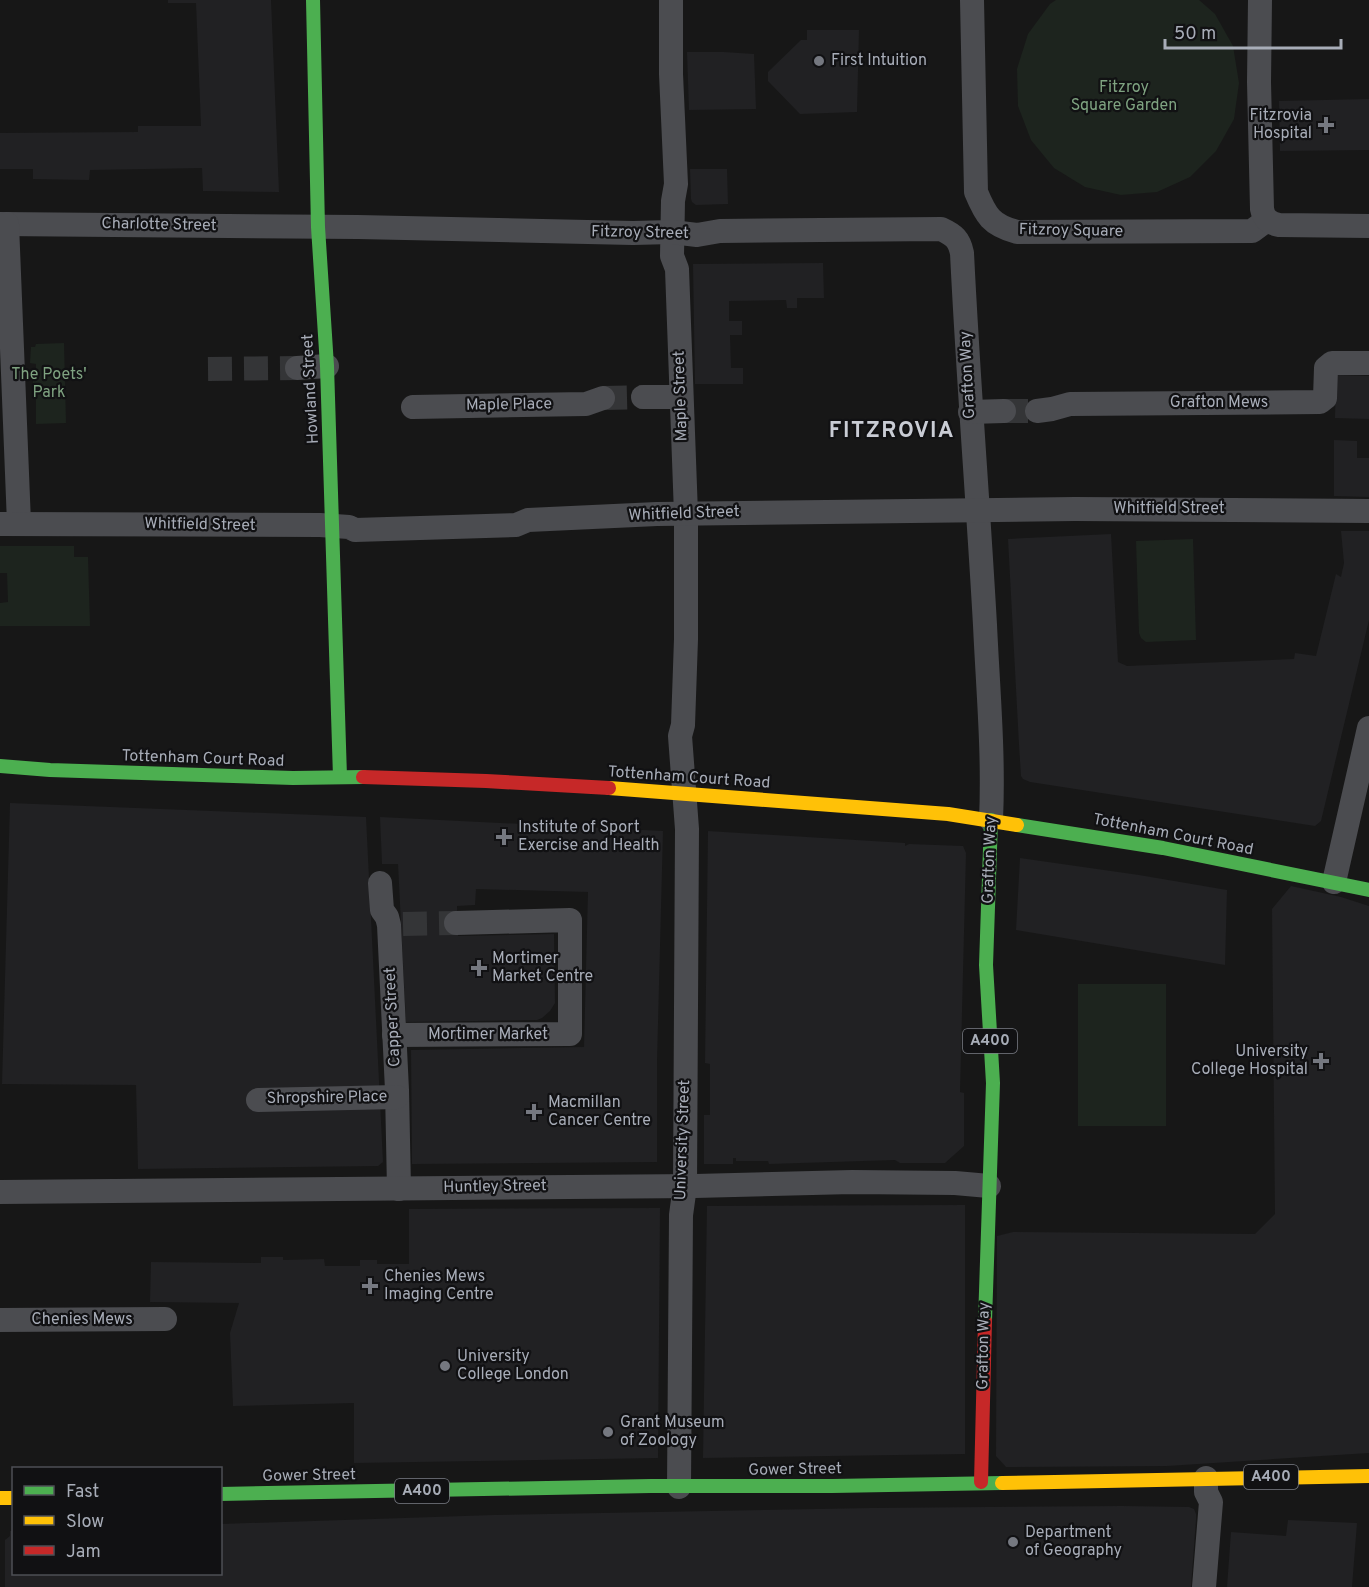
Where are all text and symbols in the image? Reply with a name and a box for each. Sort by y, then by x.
scale bar [1165,12,1340,50]
text: 50 m [1174,23,1216,46]
place label: First Intuition [831,51,927,71]
marker: First Intuition [812,54,826,68]
park label: Fitzroy Square Garden [1071,78,1177,116]
place label: Fitzrovia Hospital [1250,106,1312,144]
marker: Fitzrovia Hospital [1317,116,1335,134]
street label: Charlotte Street [101,214,217,236]
street label: Fitzroy Square [1019,220,1123,242]
street label: Fitzroy Street [591,222,689,244]
street label: Grafton Way [956,331,980,419]
street label: Howland Street [298,333,324,445]
street label: Maple Street [669,350,693,442]
park label: The Poets' Park [11,365,87,403]
street label: Grafton Mews [1170,393,1268,413]
street label: Maple Place [466,394,552,416]
district label: FITZROVIA [829,418,955,445]
street label: Whitfield Street [1113,499,1225,519]
street label: Whitfield Street [628,502,740,526]
street label: Whitfield Street [144,514,256,536]
street label: Tottenham Court Road [121,746,285,772]
street label: Tottenham Court Road [607,762,771,794]
street label: Tottenham Court Road [1091,810,1255,860]
street label: Grafton Way [978,816,1002,904]
place label: Institute of Sport Exercise and Health [518,818,659,856]
marker: Institute of Sport Exercise and Health [495,828,513,846]
place label: Mortimer Market Centre [492,949,593,987]
marker: Mortimer Market Centre [470,959,488,977]
street label: Capper Street [380,967,406,1067]
street label: Mortimer Market [428,1025,548,1045]
road number: A400 [963,1029,1017,1053]
place label: University College Hospital [1191,1042,1308,1080]
marker: University College Hospital [1312,1052,1330,1070]
street label: University Street [671,1079,695,1201]
street label: Shropshire Place [266,1087,388,1109]
place label: Macmillan Cancer Centre [548,1093,651,1131]
marker: Macmillan Cancer Centre [525,1103,543,1121]
street label: Huntley Street [443,1176,547,1198]
place label: Chenies Mews Imaging Centre [384,1267,494,1305]
marker: Chenies Mews Imaging Centre [361,1277,379,1295]
street label: Grafton Way [973,1302,995,1390]
street label: Chenies Mews [31,1310,133,1330]
place label: University College London [457,1347,569,1385]
marker: University College London [438,1359,452,1373]
place label: Grant Museum of Zoology [620,1413,725,1451]
marker: Grant Museum of Zoology [601,1425,615,1439]
street label: Gower Street [748,1459,842,1481]
street label: Gower Street [262,1465,356,1487]
road number: A400 [1244,1465,1298,1489]
legend [12,1467,222,1575]
road number: A400 [395,1479,449,1503]
text: Fast [66,1481,99,1504]
text: Slow [66,1511,104,1534]
place label: Department of Geography [1025,1523,1122,1561]
marker: Department of Geography [1006,1535,1020,1549]
text: Jam [66,1541,101,1564]

